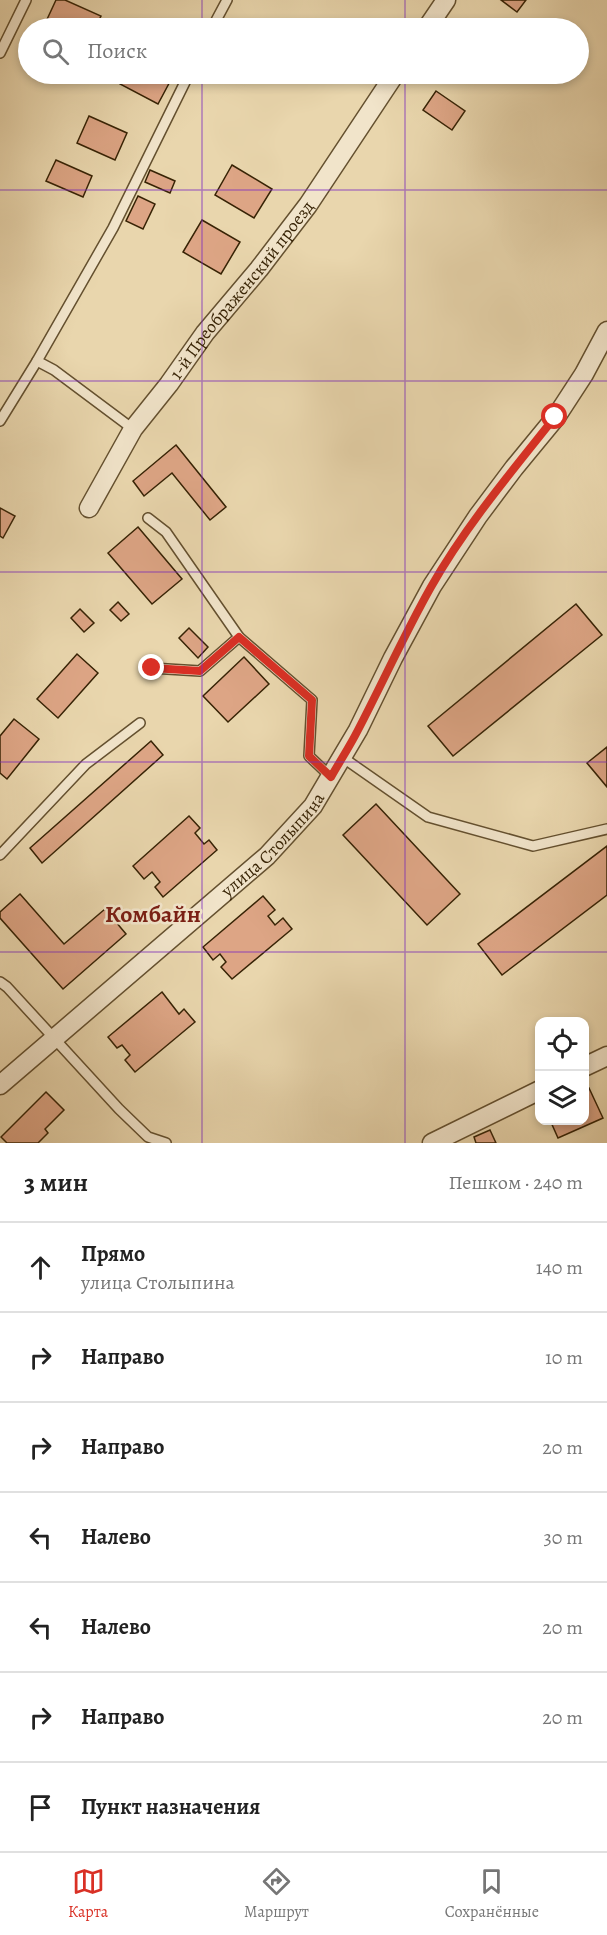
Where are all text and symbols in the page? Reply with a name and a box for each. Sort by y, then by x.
search box [18,18,589,84]
icon: search [39,35,72,68]
text: Поиск [87,36,147,66]
street label: 1-й Преображенский проезд [164,195,319,384]
route start [541,403,567,429]
route end [138,654,164,680]
street label: улица Столыпина [215,788,331,903]
district label: Комбайн [105,898,201,930]
map controls [535,1017,589,1125]
button: locate [535,1017,589,1071]
button: layers [535,1071,589,1125]
text: 3 мин [24,1165,88,1200]
text: Пешком · 240 m [449,1169,583,1196]
text: Прямо [81,1239,145,1269]
icon: ahead [24,1251,57,1284]
text: 140 m [536,1254,583,1281]
text: улица Столыпина [81,1269,235,1296]
icon: right [24,1341,57,1374]
text: Направо [81,1342,164,1372]
text: 10 m [545,1344,583,1371]
icon: right [24,1431,57,1464]
text: Направо [81,1432,164,1462]
text: 20 m [542,1434,583,1461]
icon: left [24,1521,57,1554]
text: Налево [81,1522,151,1552]
text: 30 m [543,1524,583,1551]
icon: left [24,1611,57,1644]
text: Налево [81,1612,151,1642]
text: 20 m [542,1614,583,1641]
icon: right [24,1701,57,1734]
text: Направо [81,1702,164,1732]
text: 20 m [542,1704,583,1731]
icon: arrive [24,1791,57,1824]
text: Пункт назначения [81,1792,260,1822]
tab: Карта [68,1865,108,1923]
tab: Маршрут [244,1865,309,1923]
tab: Сохранённые [445,1865,539,1923]

